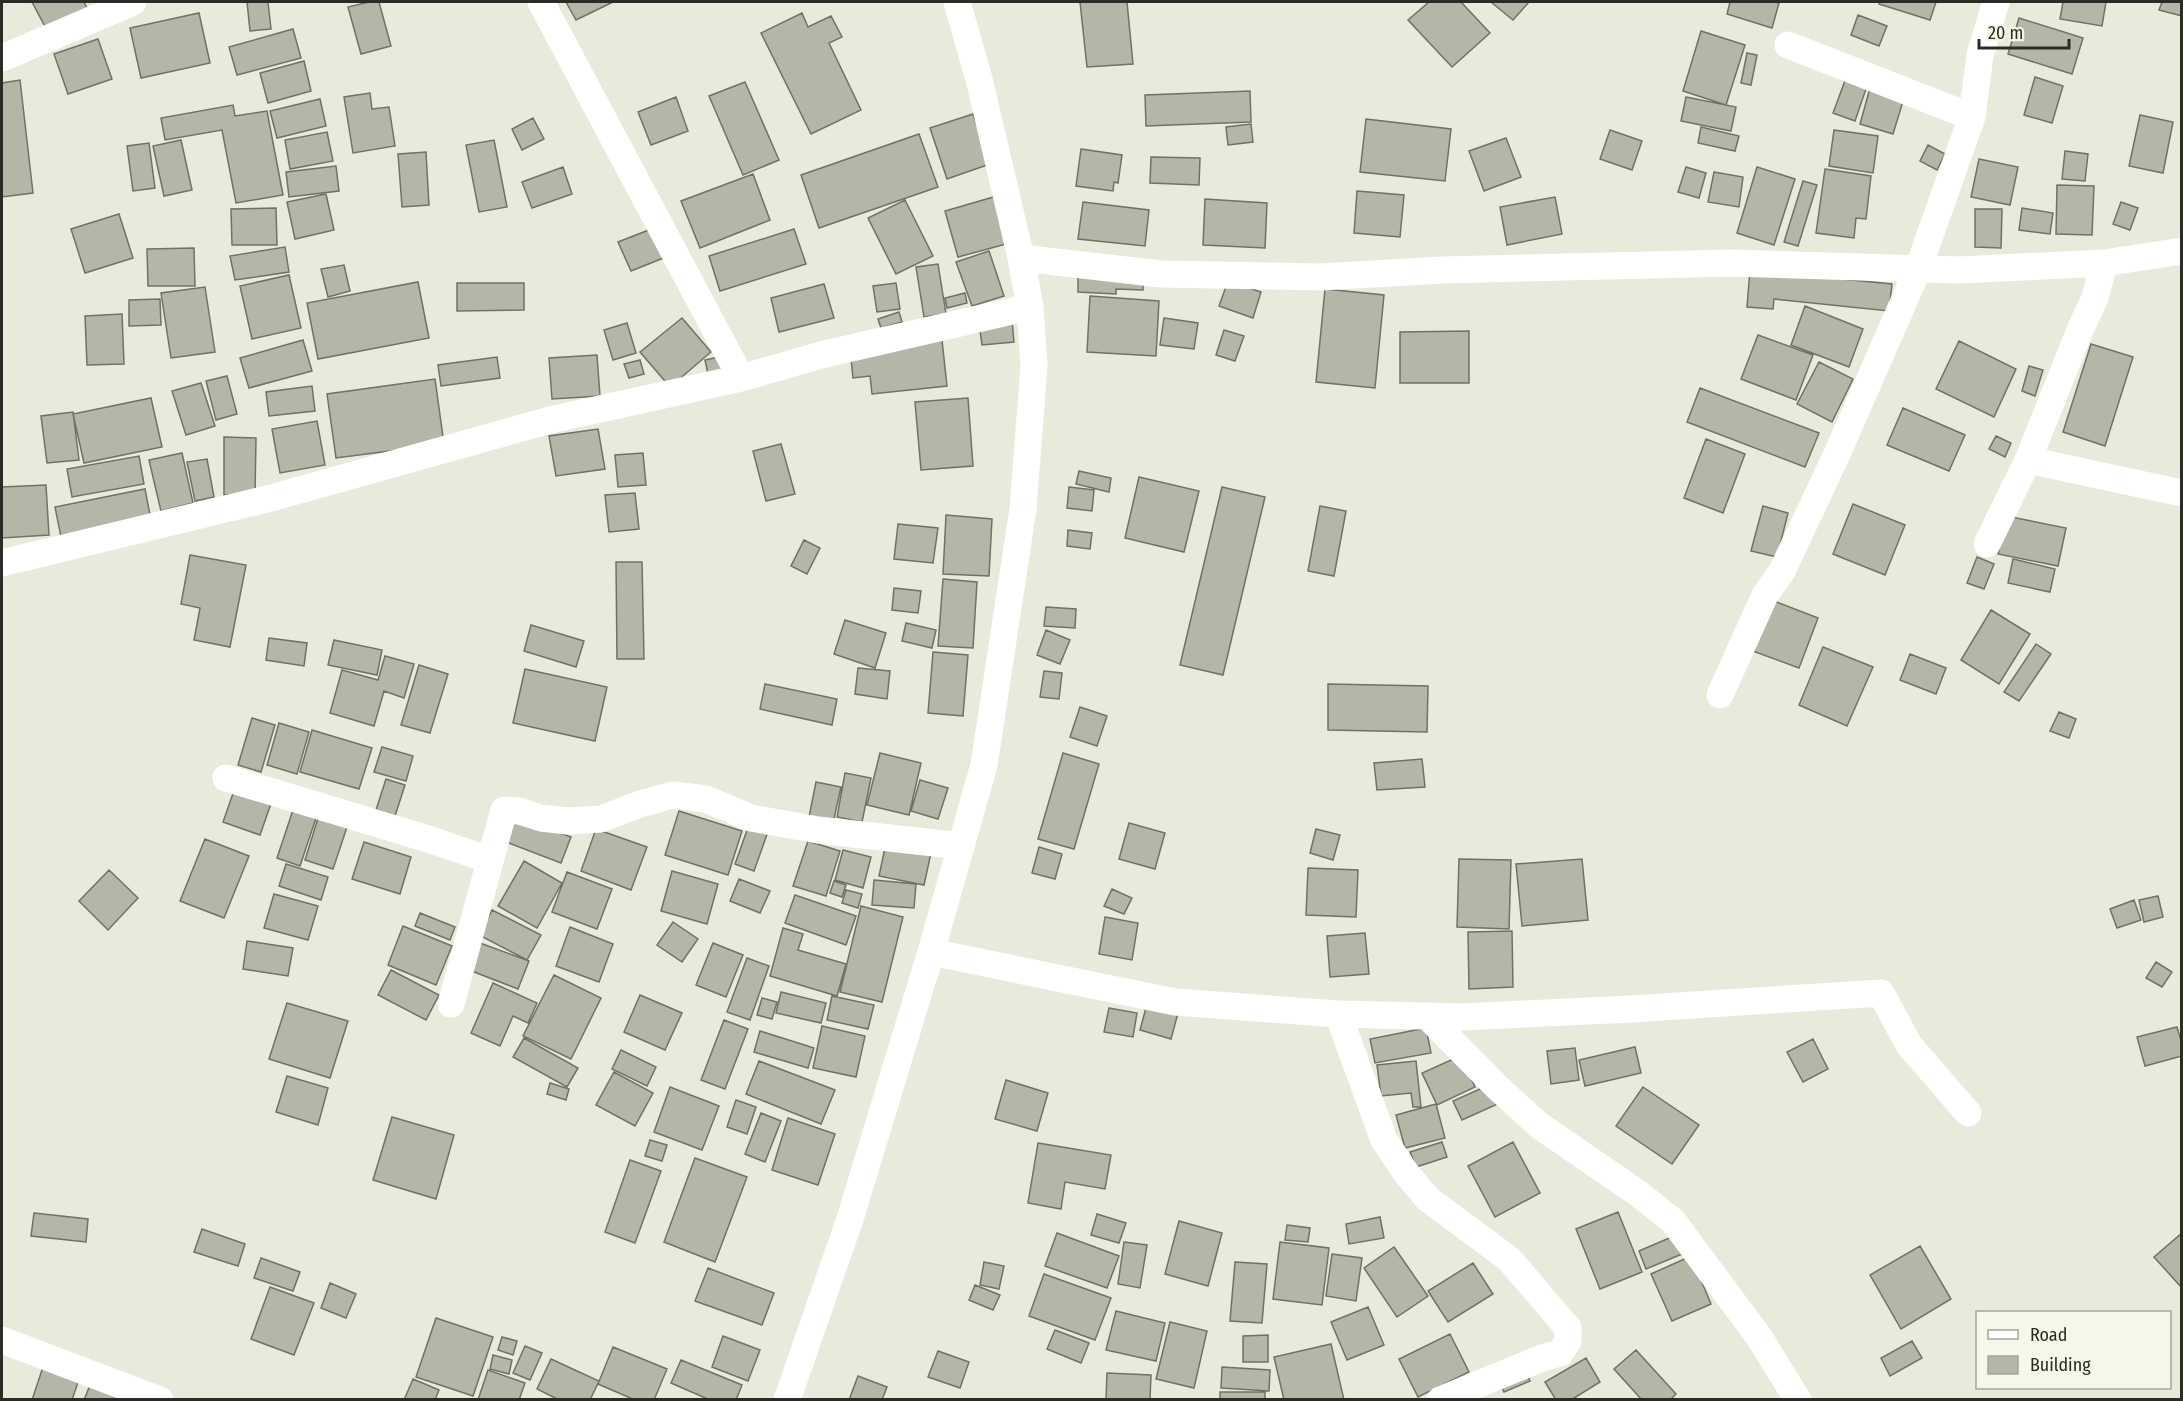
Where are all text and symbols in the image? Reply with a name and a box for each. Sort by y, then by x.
scale bar [1979,12,2069,50]
text: 20 m [1988,22,2023,44]
legend [1976,1311,2171,1389]
text: Road [2030,1324,2067,1346]
text: Building [2030,1354,2091,1376]

